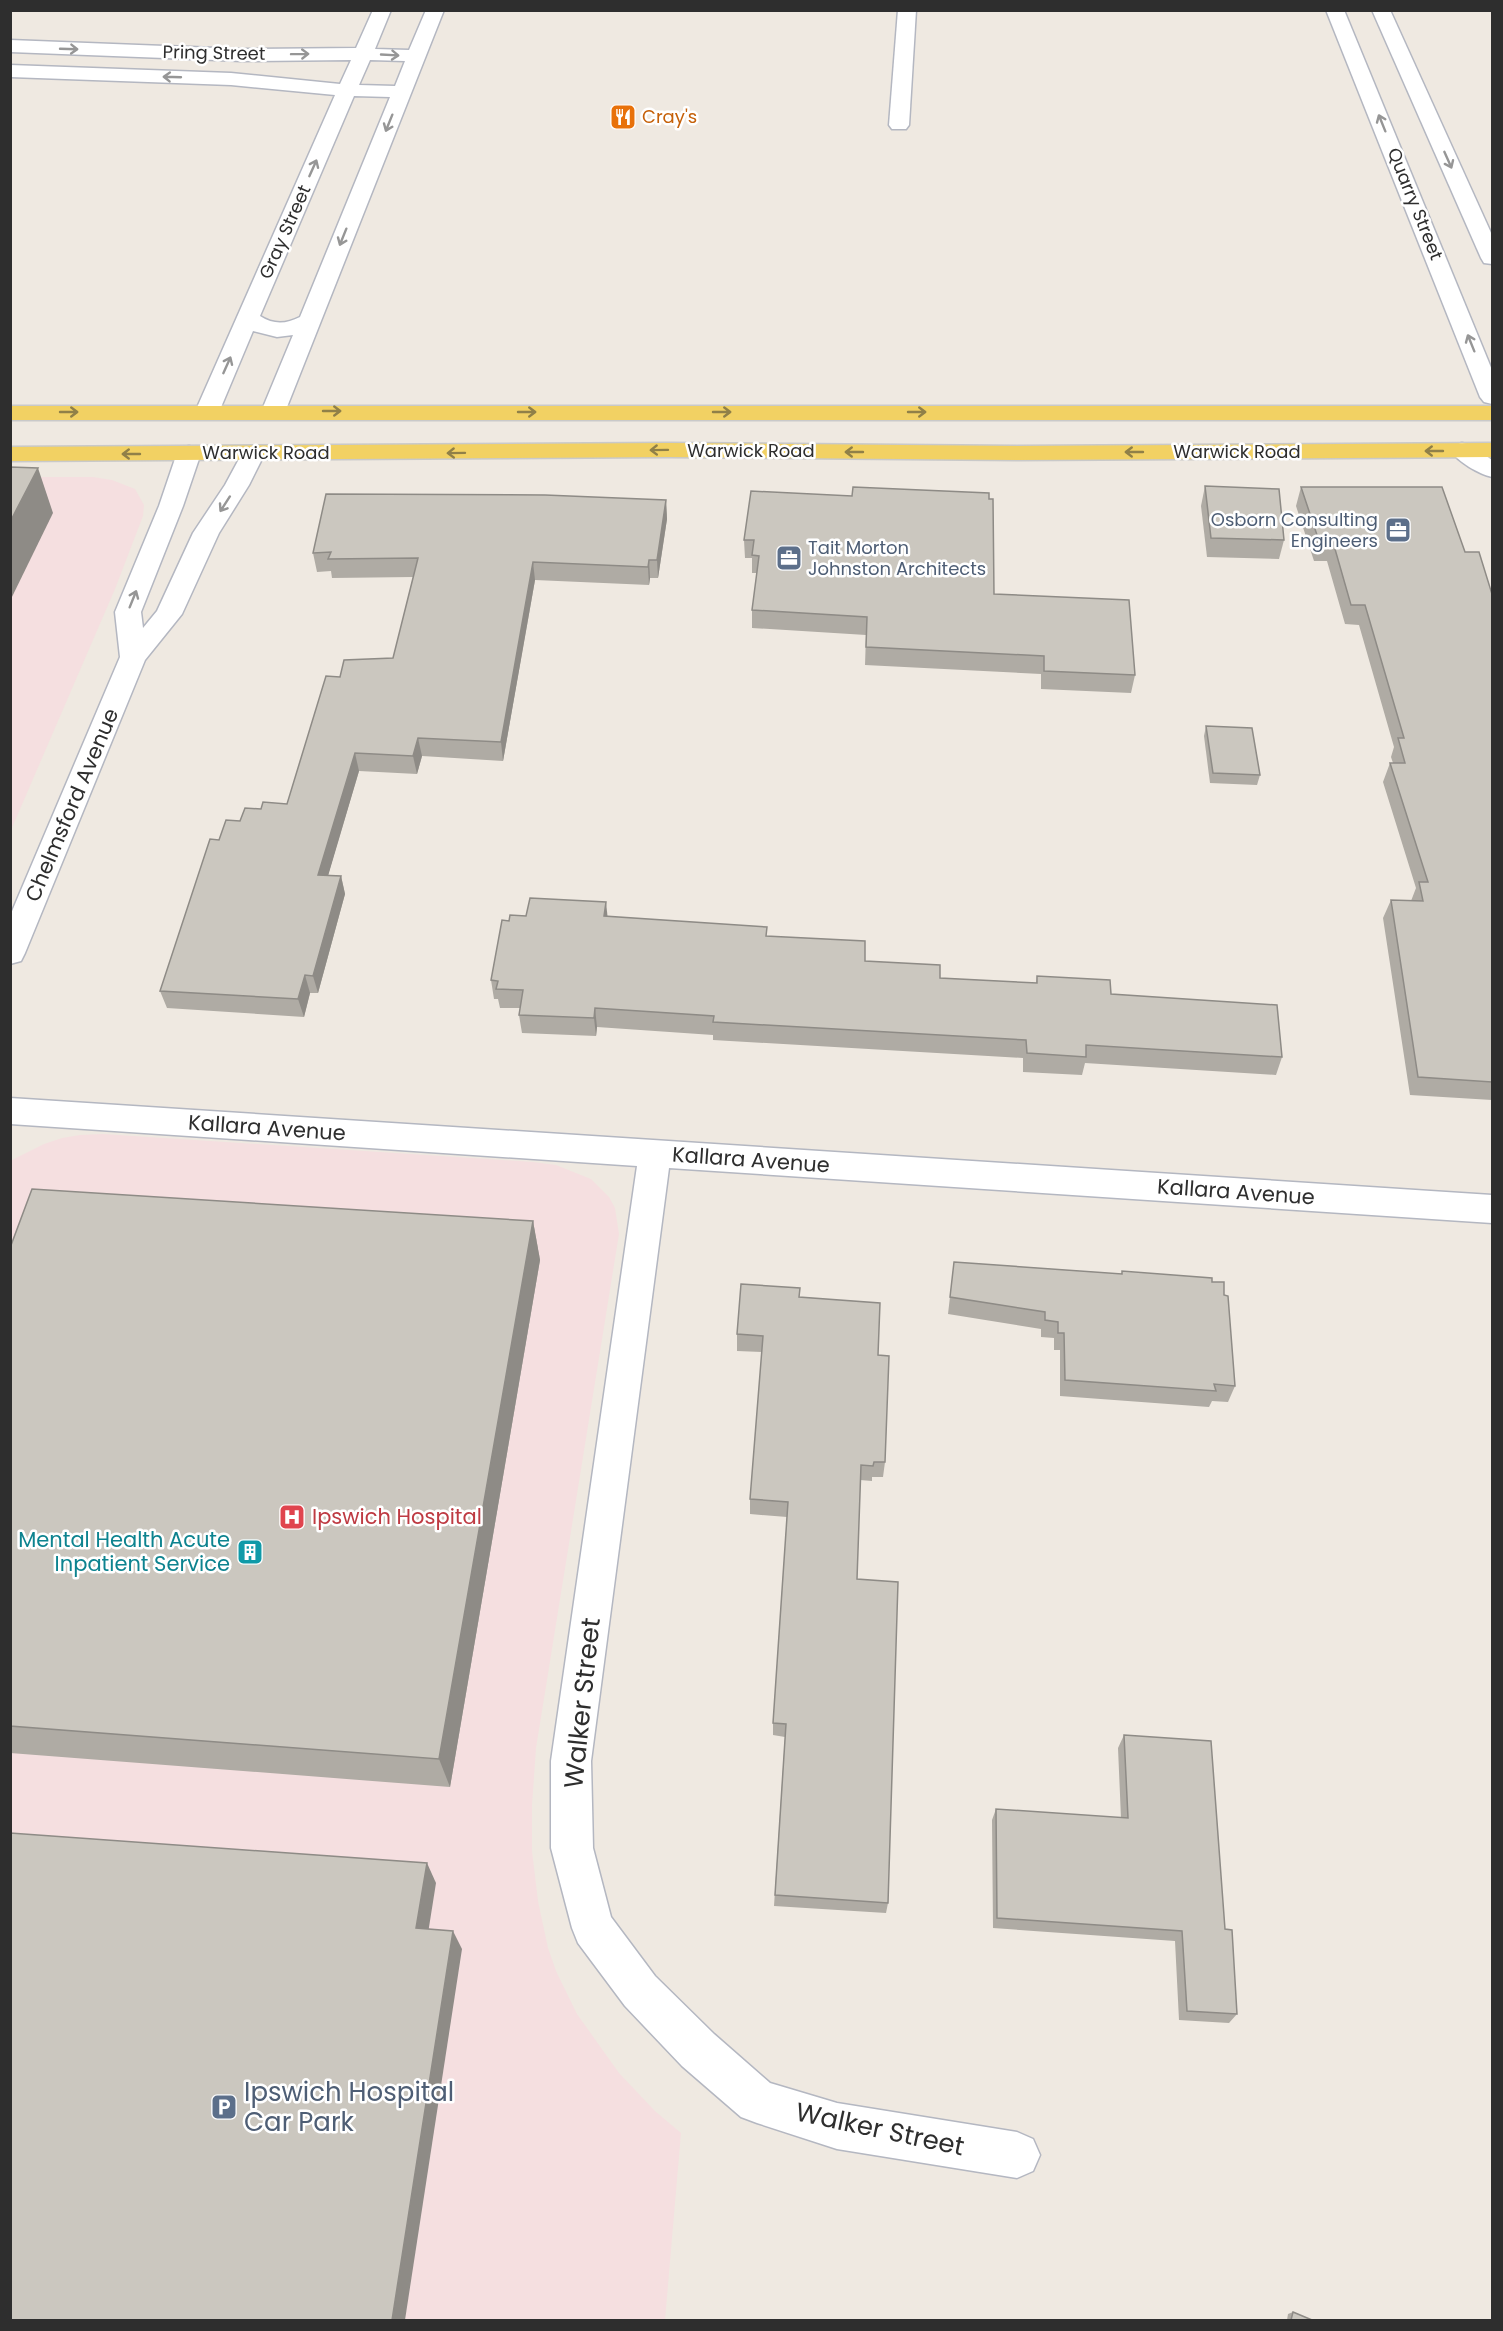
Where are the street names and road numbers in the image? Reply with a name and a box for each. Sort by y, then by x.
street label: Pring Street [162,39,266,66]
street label: Quarry Street [1382,144,1449,264]
street label: Gray Street [253,181,316,283]
street label: Warwick Road [687,438,815,463]
street label: Warwick Road [1173,439,1301,464]
street label: Warwick Road [202,440,330,465]
street label: Chelmsford Avenue [18,704,125,906]
street label: Kallara Avenue [187,1108,347,1147]
street label: Kallara Avenue [671,1140,831,1179]
street label: Kallara Avenue [1156,1172,1316,1211]
street label: Walker Street [555,1616,609,1790]
street label: Walker Street [792,2094,968,2164]

